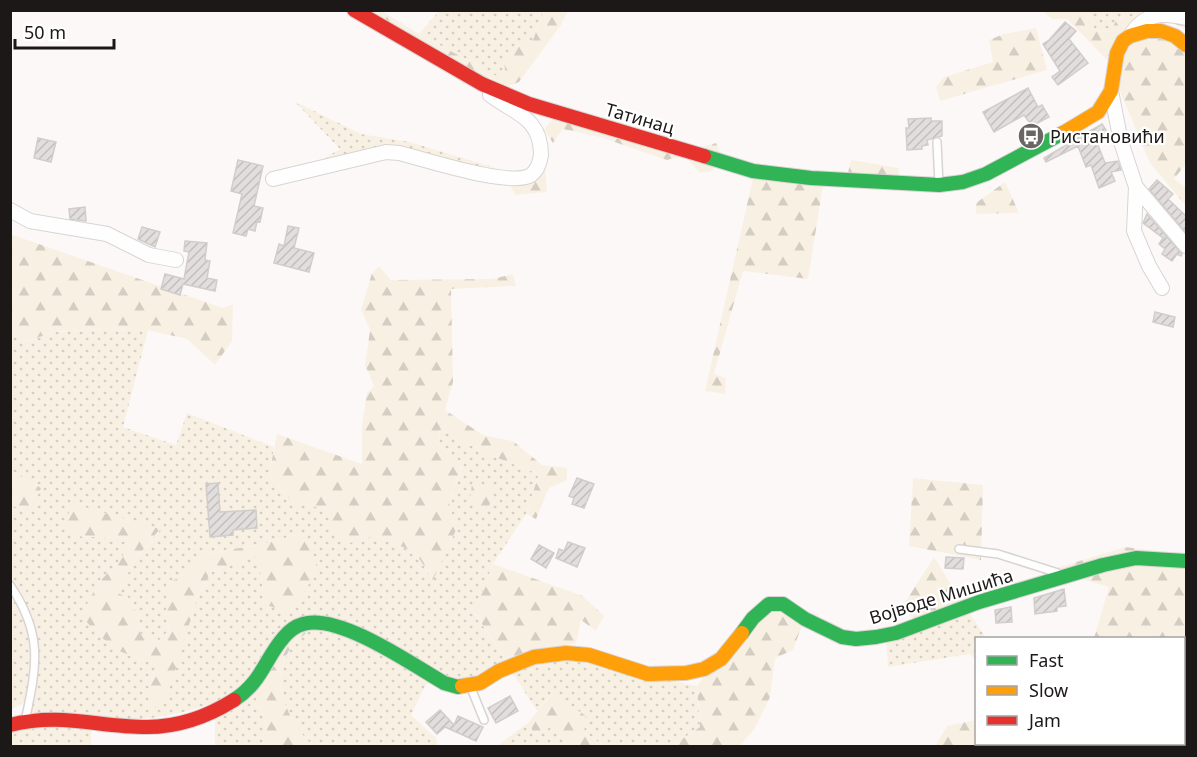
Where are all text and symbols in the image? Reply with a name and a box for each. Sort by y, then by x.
scale bar [15,12,114,50]
text: 50 m [24,20,66,44]
street label: Татинац [603,97,677,139]
bus stop icon: Ристановићи [1016,121,1046,151]
place label: Ристановићи [1050,124,1165,148]
street label: Војводе Мишића [866,563,1016,629]
legend [975,637,1185,745]
text: Fast [1029,648,1064,672]
text: Slow [1029,678,1068,702]
text: Jam [1027,708,1061,732]

